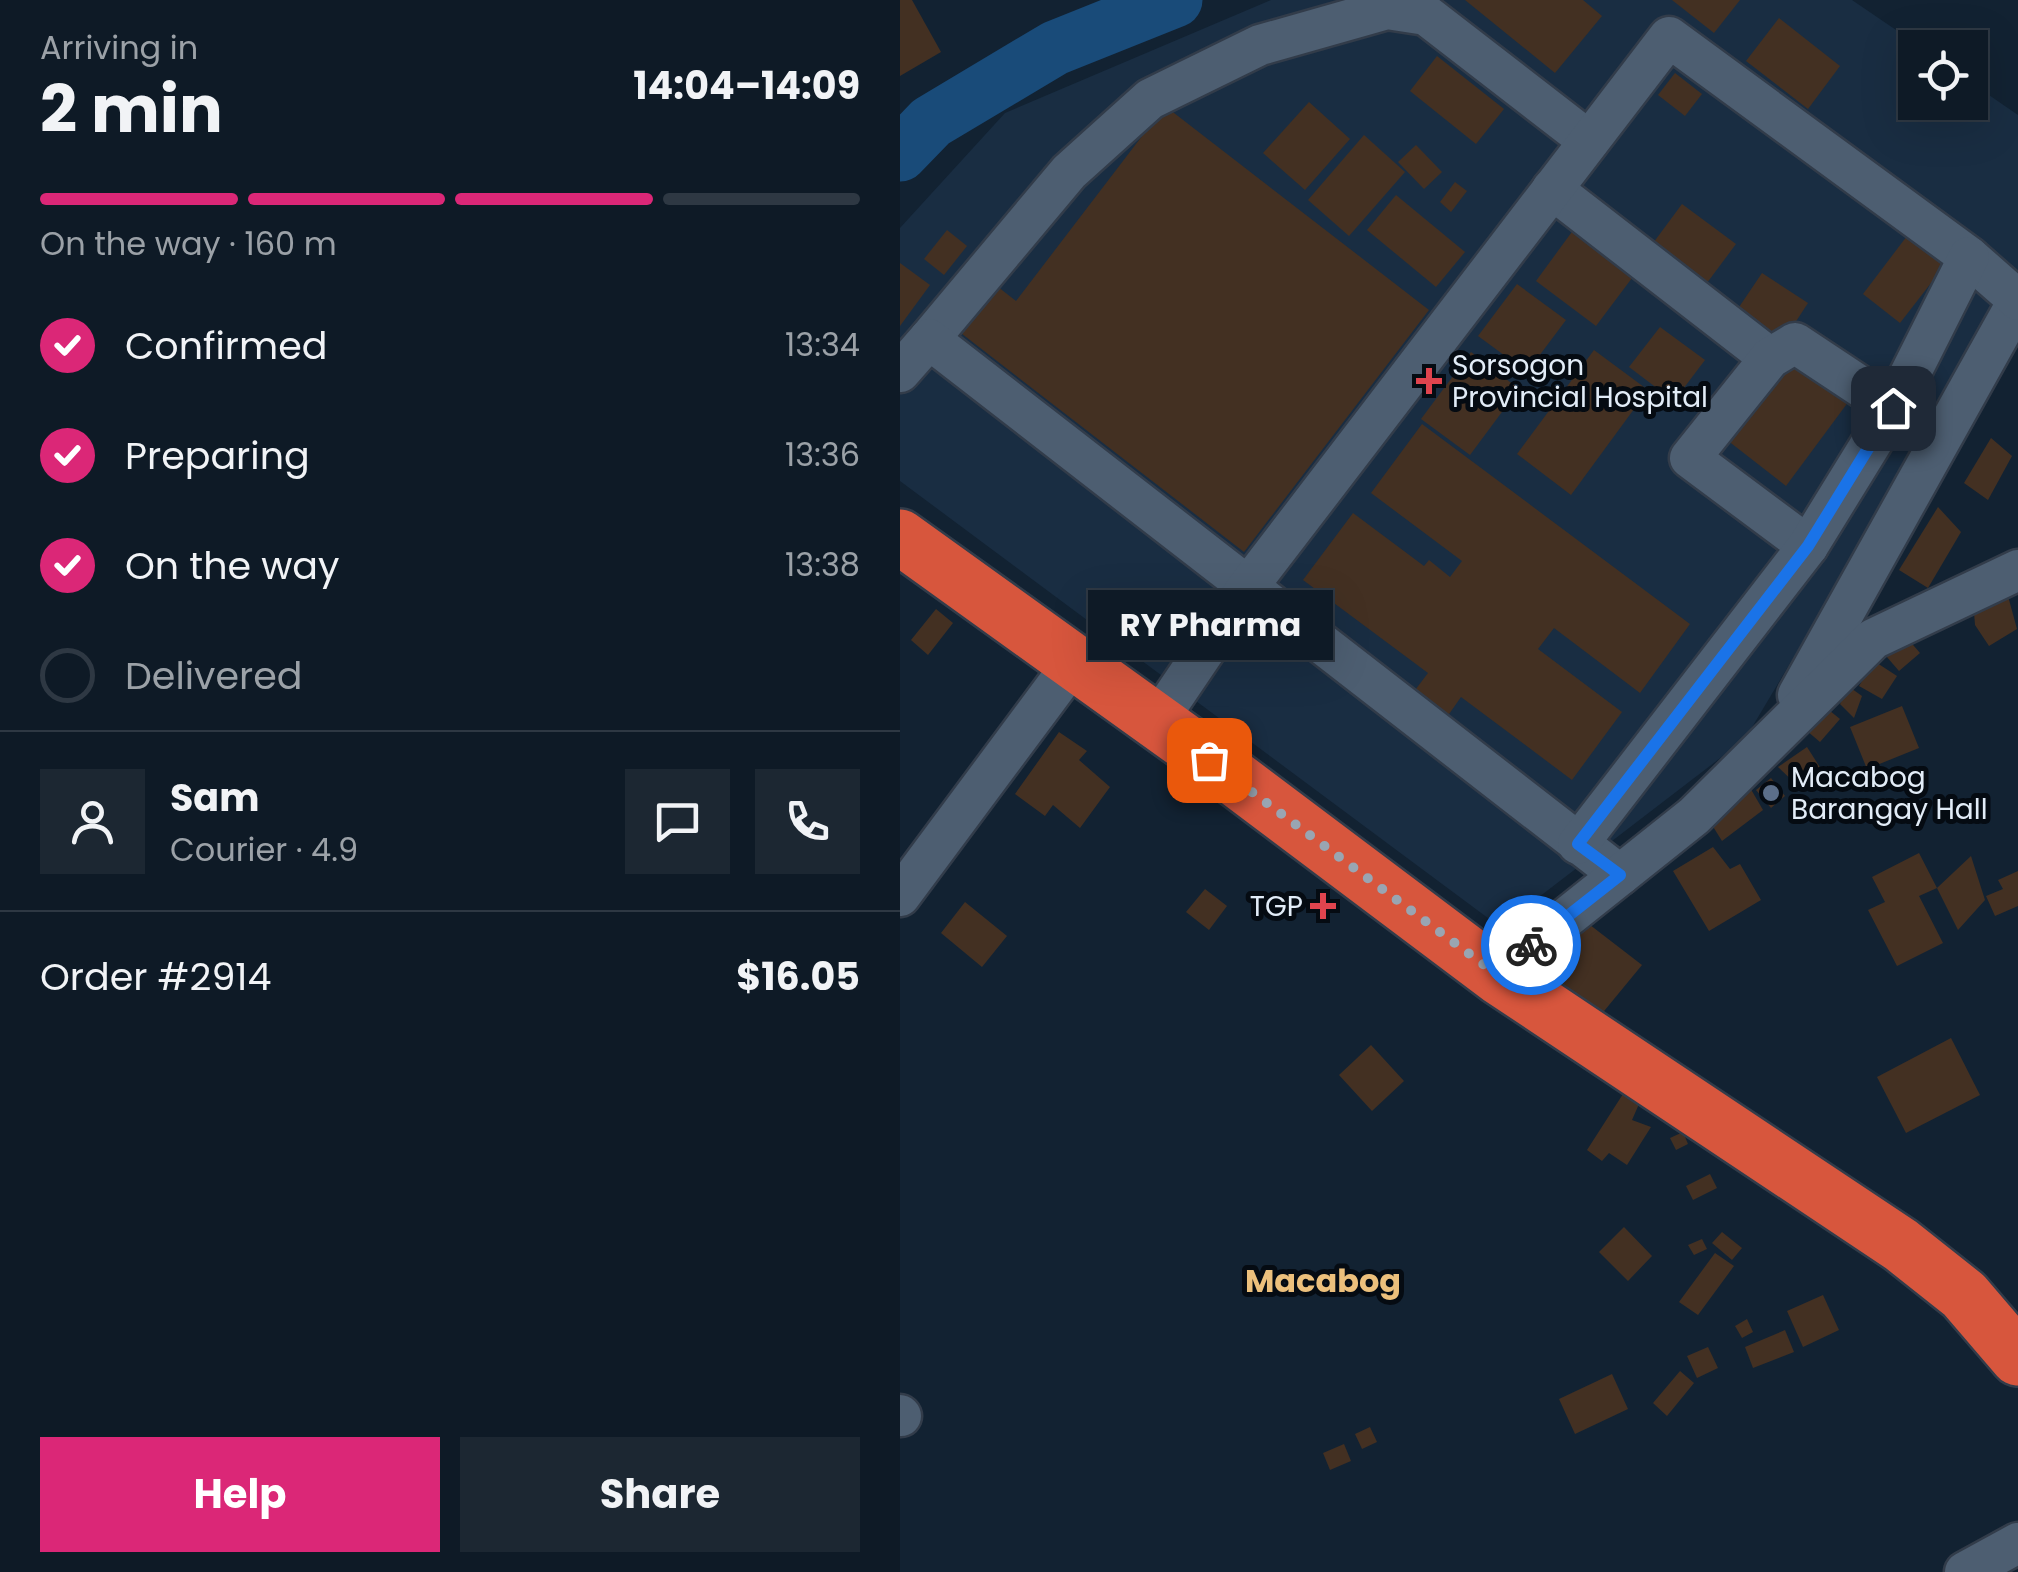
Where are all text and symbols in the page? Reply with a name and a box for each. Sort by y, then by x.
text: Arriving in [40,25,198,70]
map controls [1898,30,1988,120]
button: locate [1898,30,1988,120]
text: 14:04–14:09 [633,59,860,112]
text: 2 min [40,64,223,155]
text: On the way · 160 m [40,221,337,266]
icon: check [40,318,95,373]
text: Confirmed [125,319,327,372]
text: 13:34 [785,322,860,367]
place label: Sorsogon Provincial Hospital [1452,346,1708,417]
pin [1851,366,1936,451]
marker: Sorsogon Provincial Hospital [1416,368,1442,394]
icon: home [1866,381,1921,436]
icon: check [40,428,95,483]
text: Preparing [125,429,310,482]
text: 13:36 [785,432,860,477]
icon: check [40,538,95,593]
text: On the way [125,539,339,592]
text: 13:38 [785,542,860,587]
callout: RY Pharma [1086,590,1332,660]
text: RY Pharma [1120,602,1301,647]
text: Delivered [125,649,302,702]
pin [1167,718,1252,803]
icon: bag [1182,733,1237,788]
place label: Macabog Barangay Hall [1791,758,1988,829]
button: person [40,769,145,874]
button: chat [625,769,730,874]
button: phone [755,769,860,874]
text: Sam [170,771,259,824]
marker: Macabog Barangay Hall [1760,782,1782,804]
text: Courier · 4.9 [170,827,358,872]
place label: TGP [1250,887,1303,926]
marker: TGP [1312,895,1334,917]
courier [1481,895,1581,995]
icon: bike [1504,918,1559,973]
text: Order #2914 [40,950,271,1003]
text: $16.05 [736,950,860,1003]
district label: Macabog [1245,1258,1401,1303]
button: Help [40,1437,440,1552]
button: Share [460,1437,860,1552]

